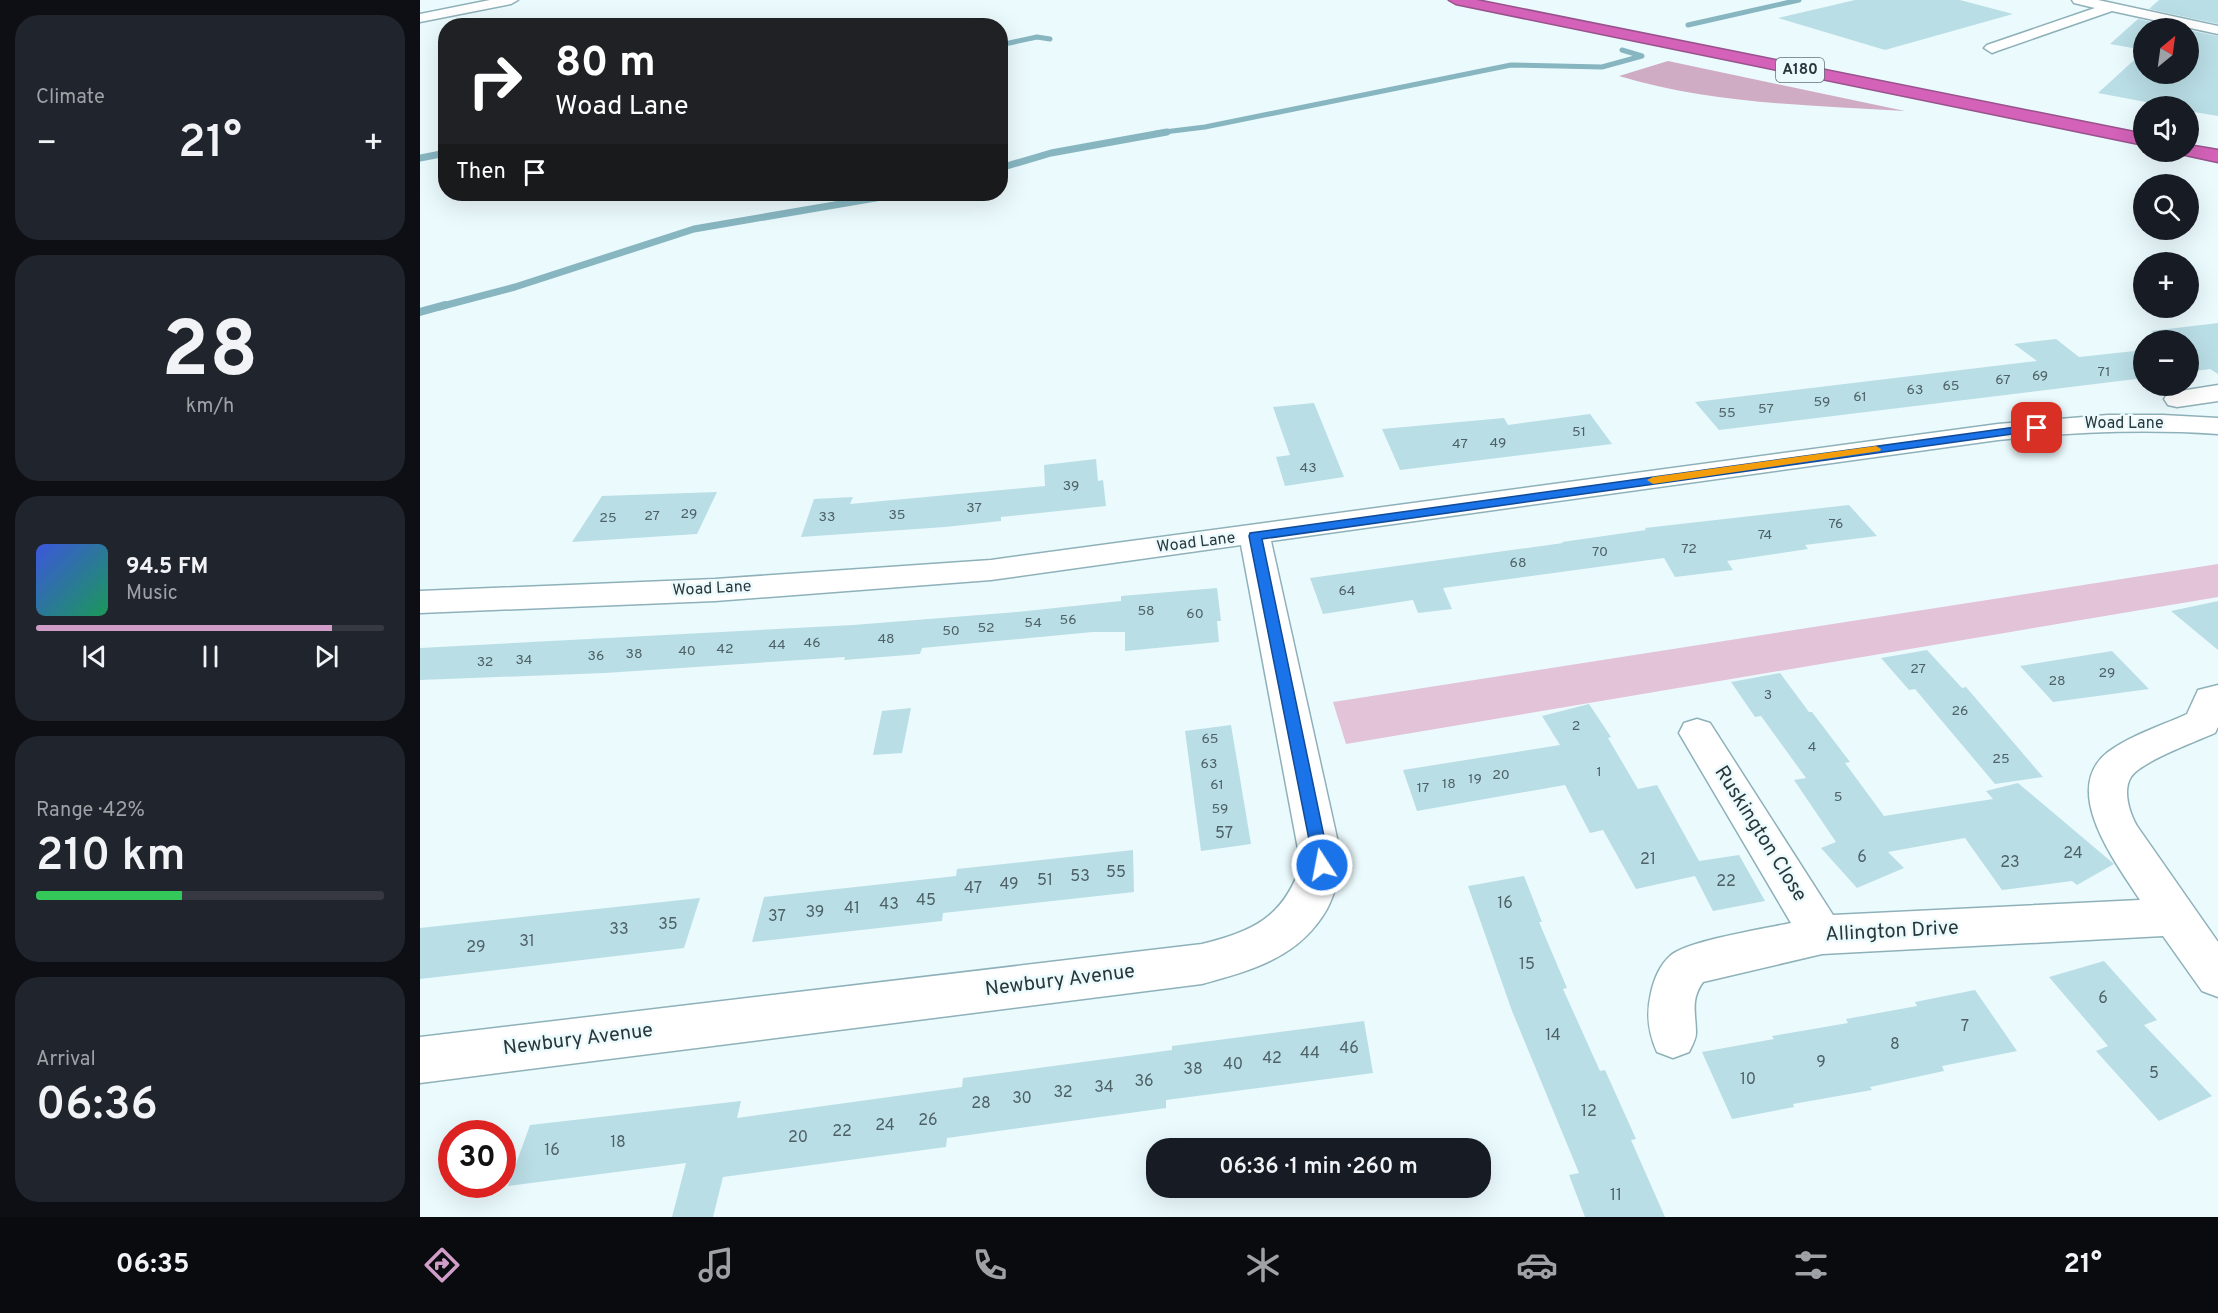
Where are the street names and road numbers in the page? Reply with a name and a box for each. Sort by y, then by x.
road number: A180 [1776,58,1824,82]
street label: Woad Lane [2084,414,2164,434]
street label: Woad Lane [1156,528,1236,558]
street label: Woad Lane [672,577,752,601]
street label: Ruskington Close [1708,761,1812,907]
street label: Allington Drive [1825,916,1959,948]
street label: Newbury Avenue [983,959,1137,1003]
street label: Newbury Avenue [501,1018,655,1062]

